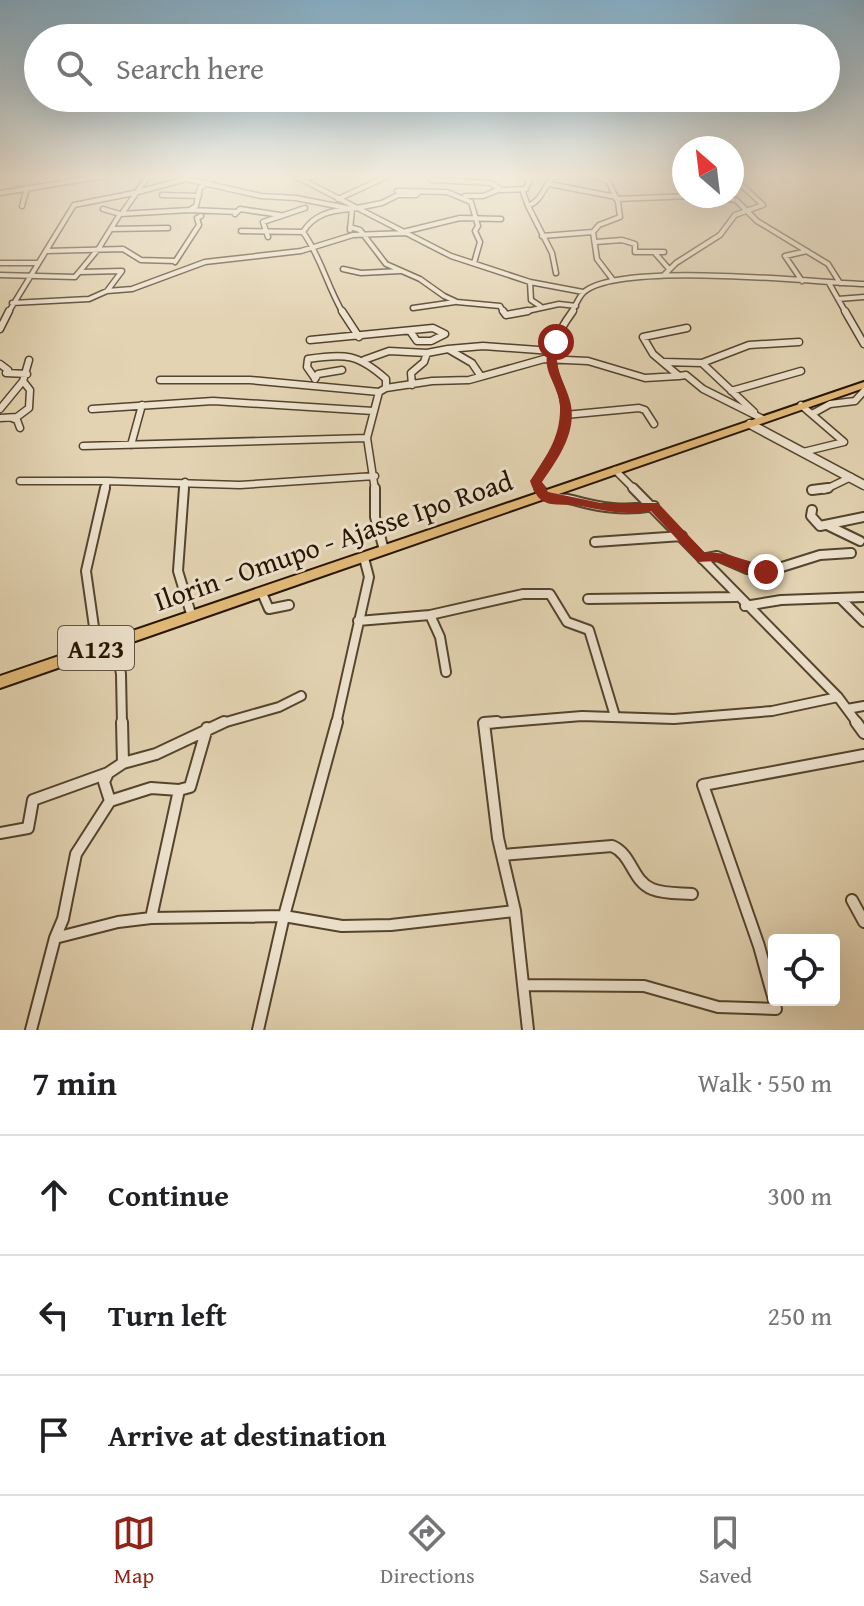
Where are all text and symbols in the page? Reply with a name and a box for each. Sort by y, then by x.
search box [24,24,840,112]
icon: search [52,46,96,90]
text: Search here [116,46,264,90]
north arrow [672,136,744,208]
route start [538,324,574,360]
street label: Ilorin - Omupo - Ajasse Ipo Road [148,459,518,621]
route end [748,554,784,590]
road number: A123 [58,626,134,670]
map controls [768,934,840,1006]
button: locate [768,934,840,1006]
text: 7 min [32,1058,117,1107]
text: Walk · 550 m [698,1063,832,1102]
icon: ahead [32,1173,76,1217]
text: Continue [108,1173,229,1217]
text: 300 m [767,1176,832,1215]
icon: left [32,1293,76,1337]
text: Turn left [108,1293,227,1337]
text: 250 m [767,1296,832,1335]
icon: arrive [32,1413,76,1457]
text: Arrive at destination [108,1413,386,1457]
tab: Map [112,1511,156,1591]
tab: Directions [380,1511,475,1591]
tab: Saved [699,1511,752,1591]

